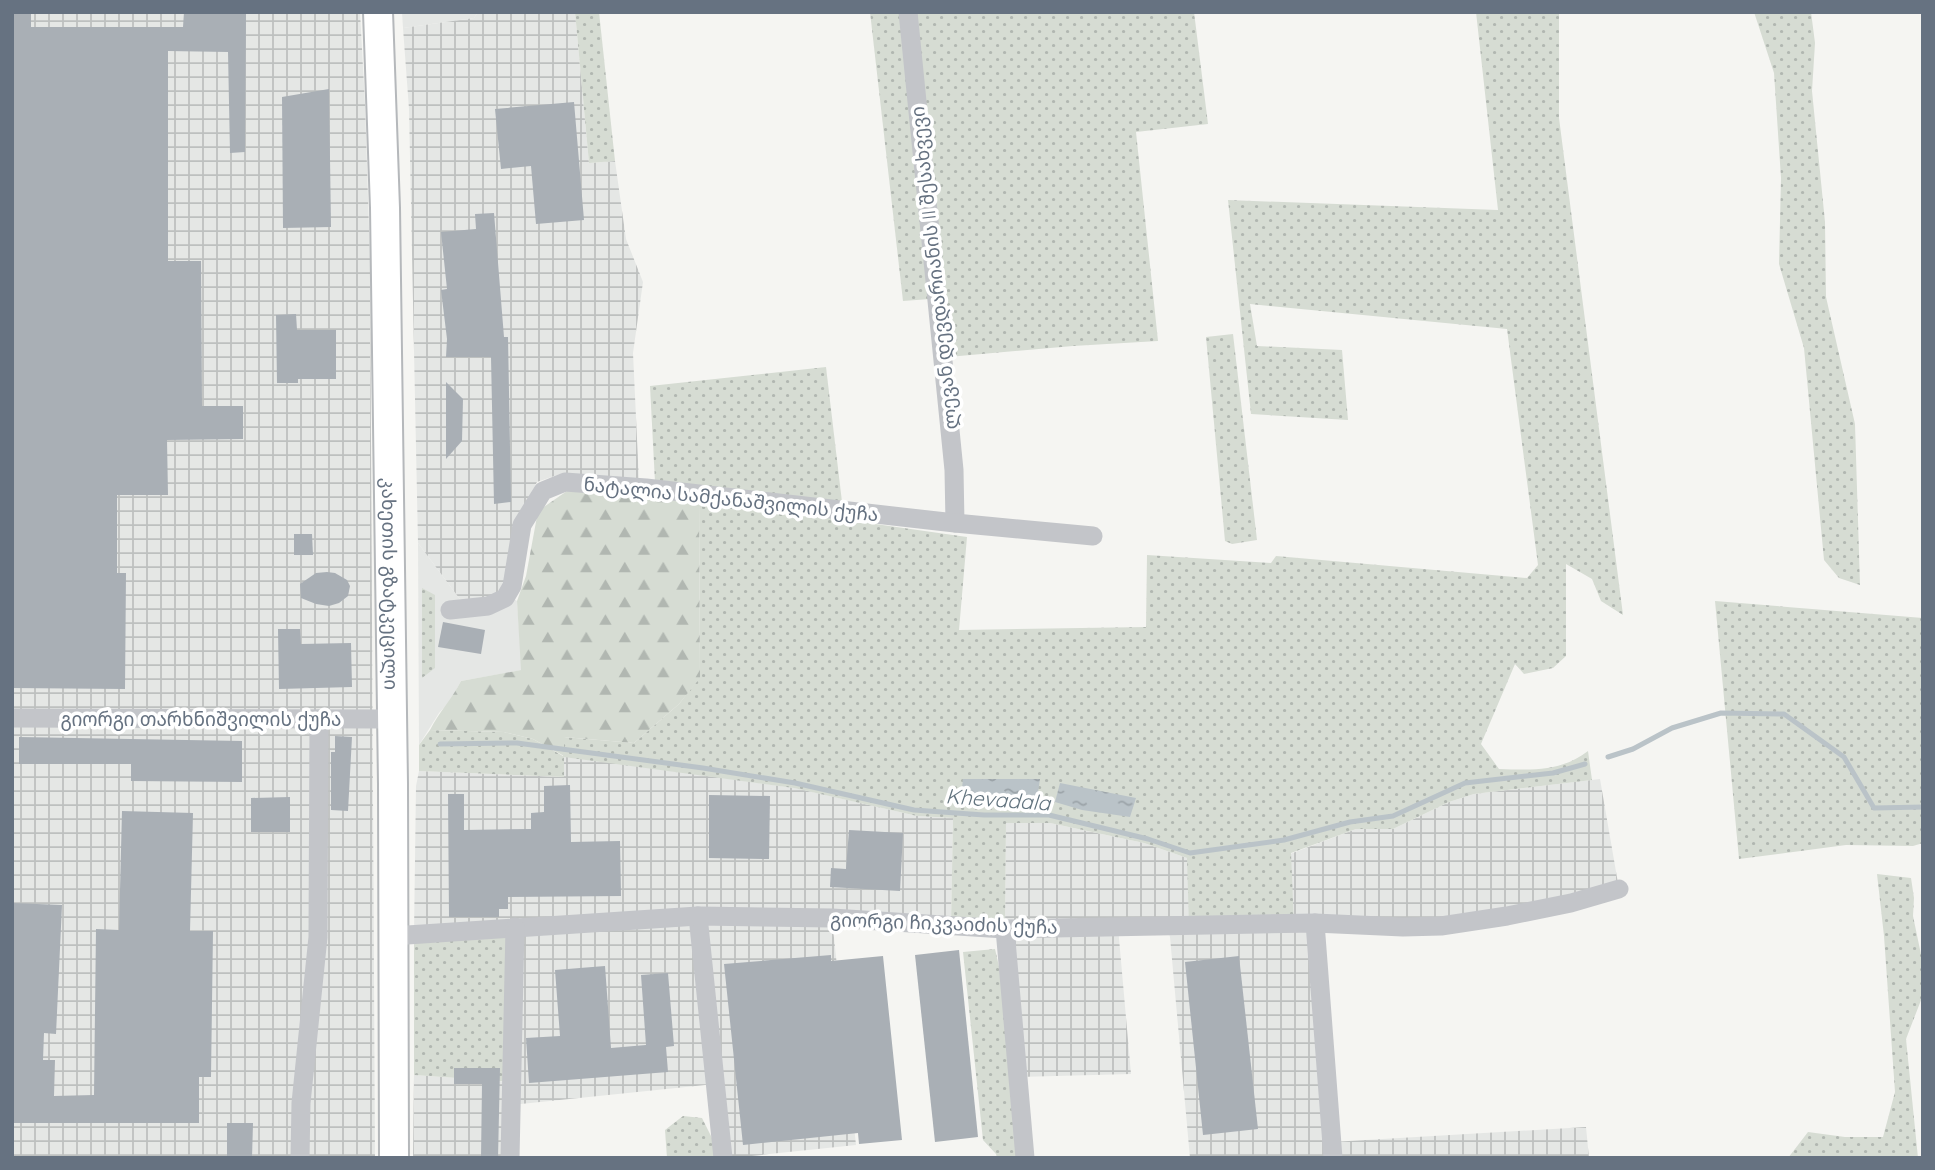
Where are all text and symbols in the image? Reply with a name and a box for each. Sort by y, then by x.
street label: ლევან დევდარიანის II შესახვევი [905,105,964,431]
street label: ნატალია სამქანაშვილის ქუჩა [582,472,880,527]
street label: კახეთის გზატკეცილი [377,478,404,690]
street label: გიორგი თარხნიშვილის ქუჩა [60,707,342,732]
water label: Khevadala [945,782,1052,816]
street label: გიორგი ჩიკვაიძის ქუჩა [830,907,1058,939]

